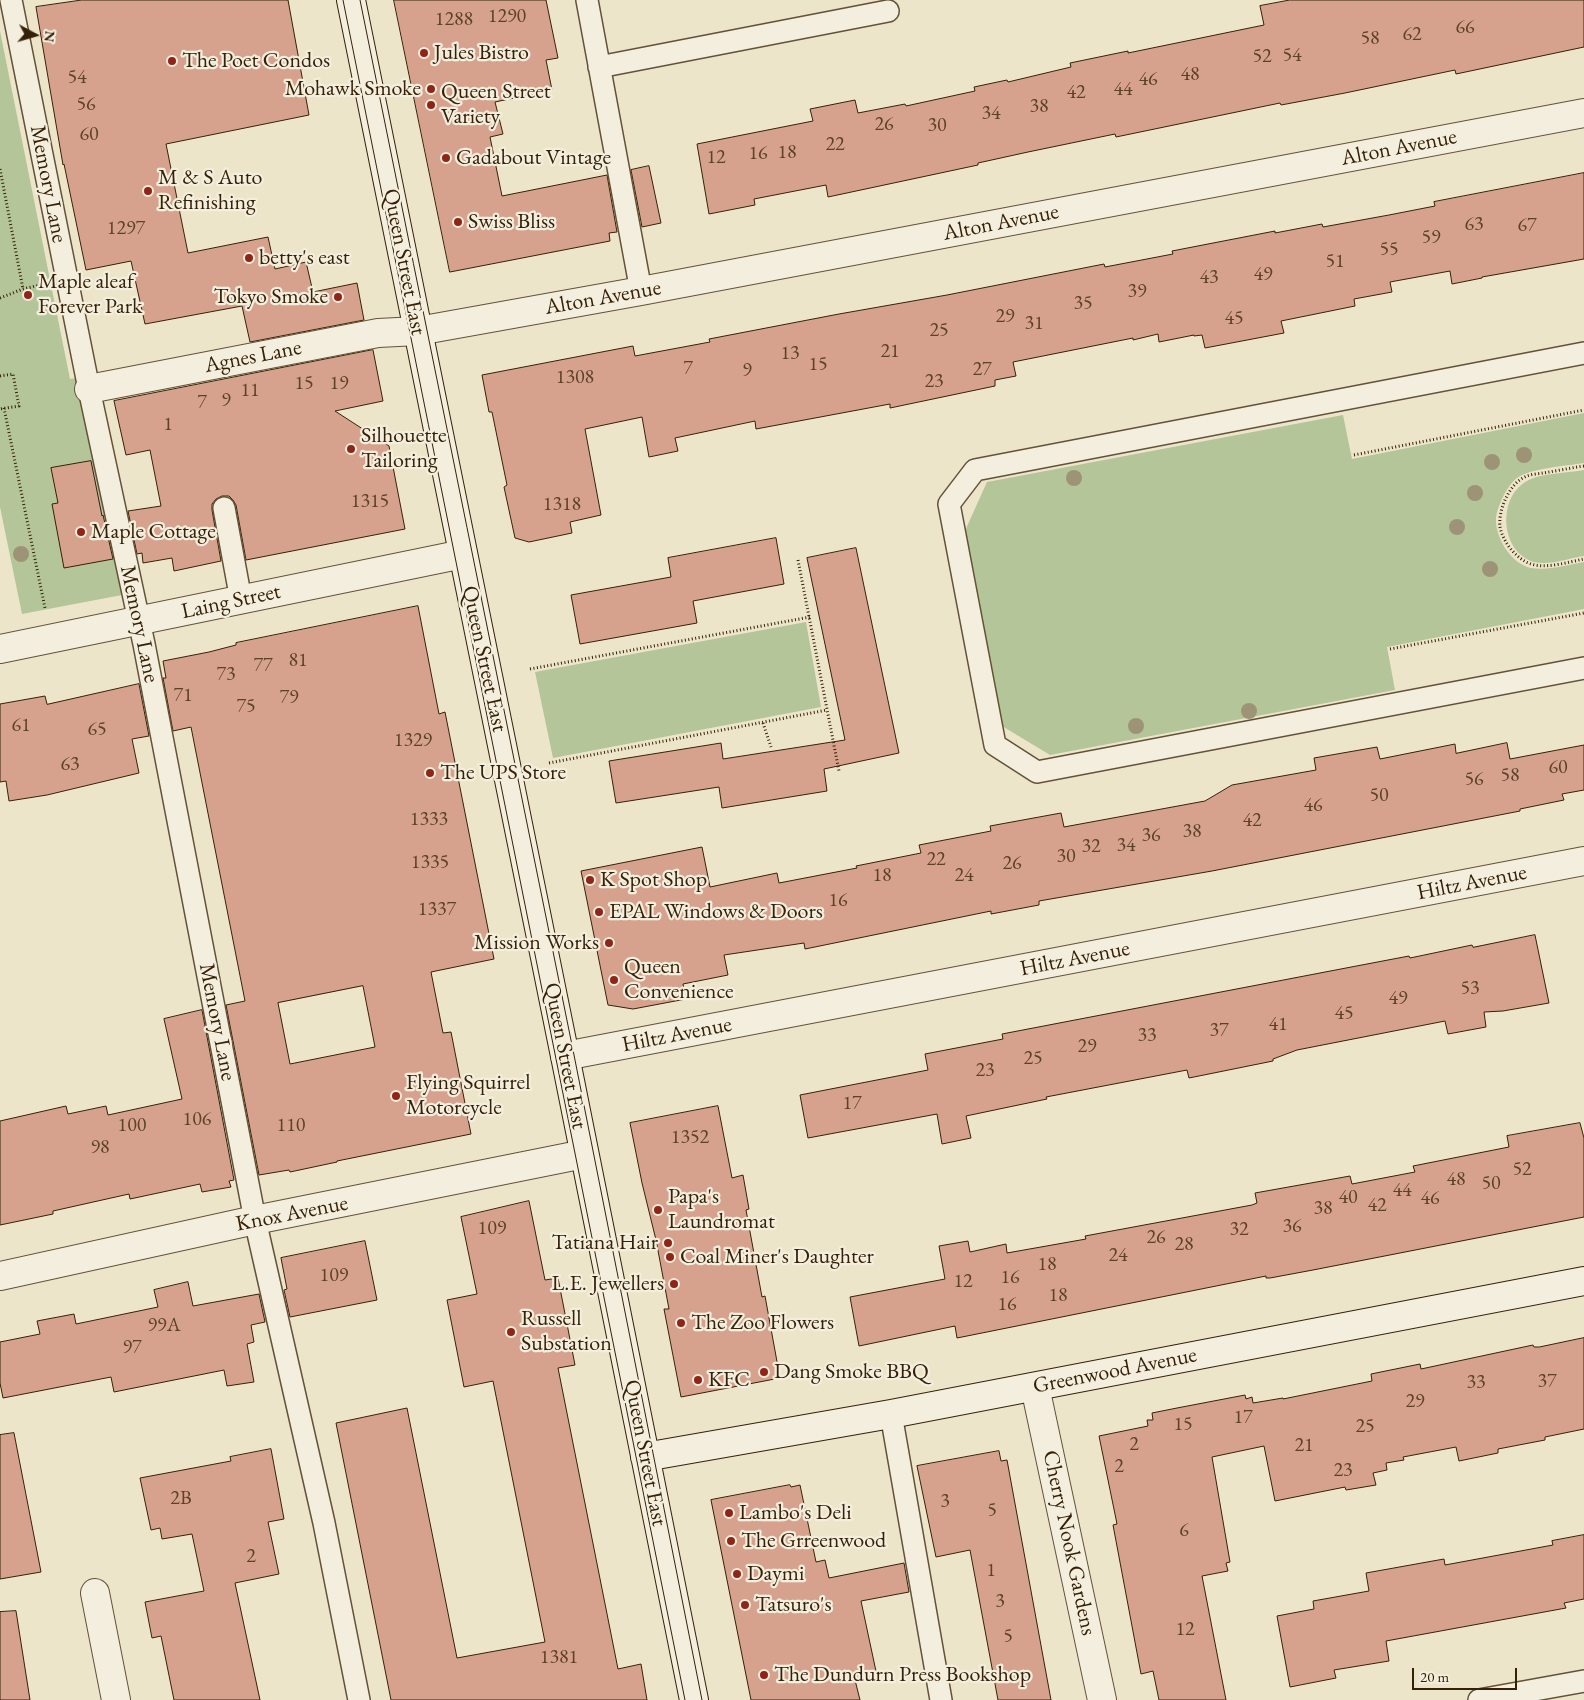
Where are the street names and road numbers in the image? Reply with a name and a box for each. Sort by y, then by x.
street label: Memory Lane [24,123,72,245]
street label: Alton Avenue [1339,124,1459,172]
street label: Queen Street East [377,186,431,338]
street label: Alton Avenue [941,199,1061,247]
street label: Alton Avenue [543,275,663,321]
street label: Agnes Lane [202,335,304,379]
street label: Memory Lane [114,563,164,685]
street label: Laing Street [179,579,283,625]
street label: Queen Street East [456,584,512,734]
street label: Hiltz Avenue [1415,859,1529,907]
street label: Hiltz Avenue [1018,935,1132,983]
street label: Memory Lane [193,961,241,1083]
street label: Queen Street East [538,980,592,1132]
street label: Hiltz Avenue [620,1011,734,1059]
street label: Knox Avenue [234,1190,350,1238]
street label: Greenwood Avenue [1031,1342,1199,1400]
street label: Queen Street East [618,1377,672,1529]
street label: Cherry Nook Gardens [1036,1448,1102,1638]

